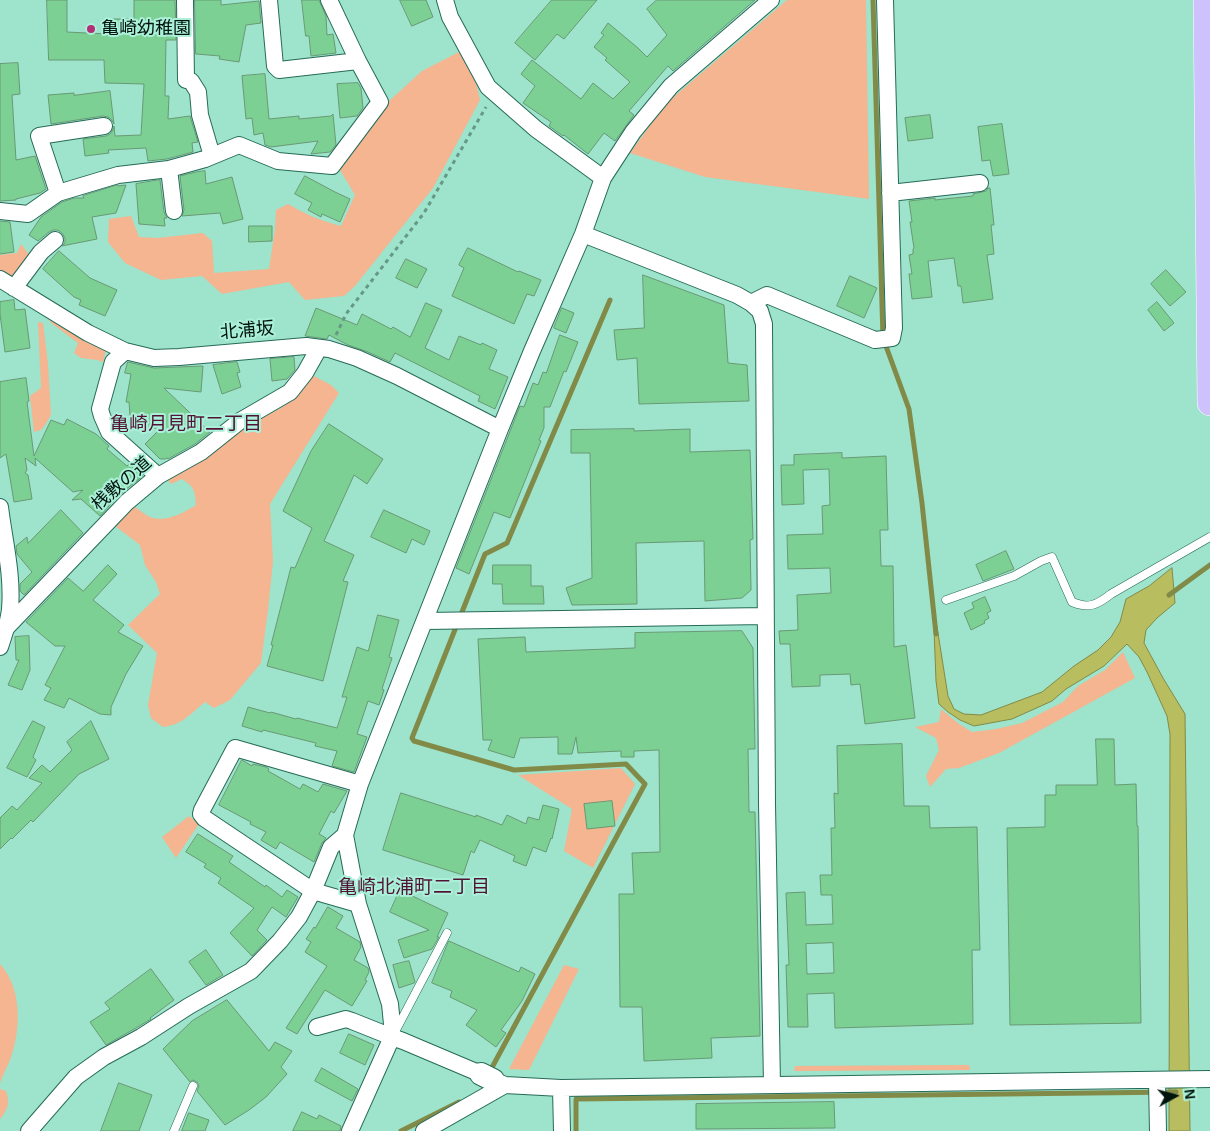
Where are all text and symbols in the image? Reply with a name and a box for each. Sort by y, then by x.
place label: 亀崎幼稚園 [101,18,191,40]
marker: 亀崎幼稚園 [85,23,97,35]
street label: 北浦坂 [219,318,275,344]
district label: 亀崎月見町二丁目 [110,414,262,436]
street label: 桟敷の道 [88,452,156,516]
district label: 亀崎北浦町二丁目 [338,877,490,899]
north arrow [1150,1071,1200,1121]
text: N [1181,1088,1198,1100]

